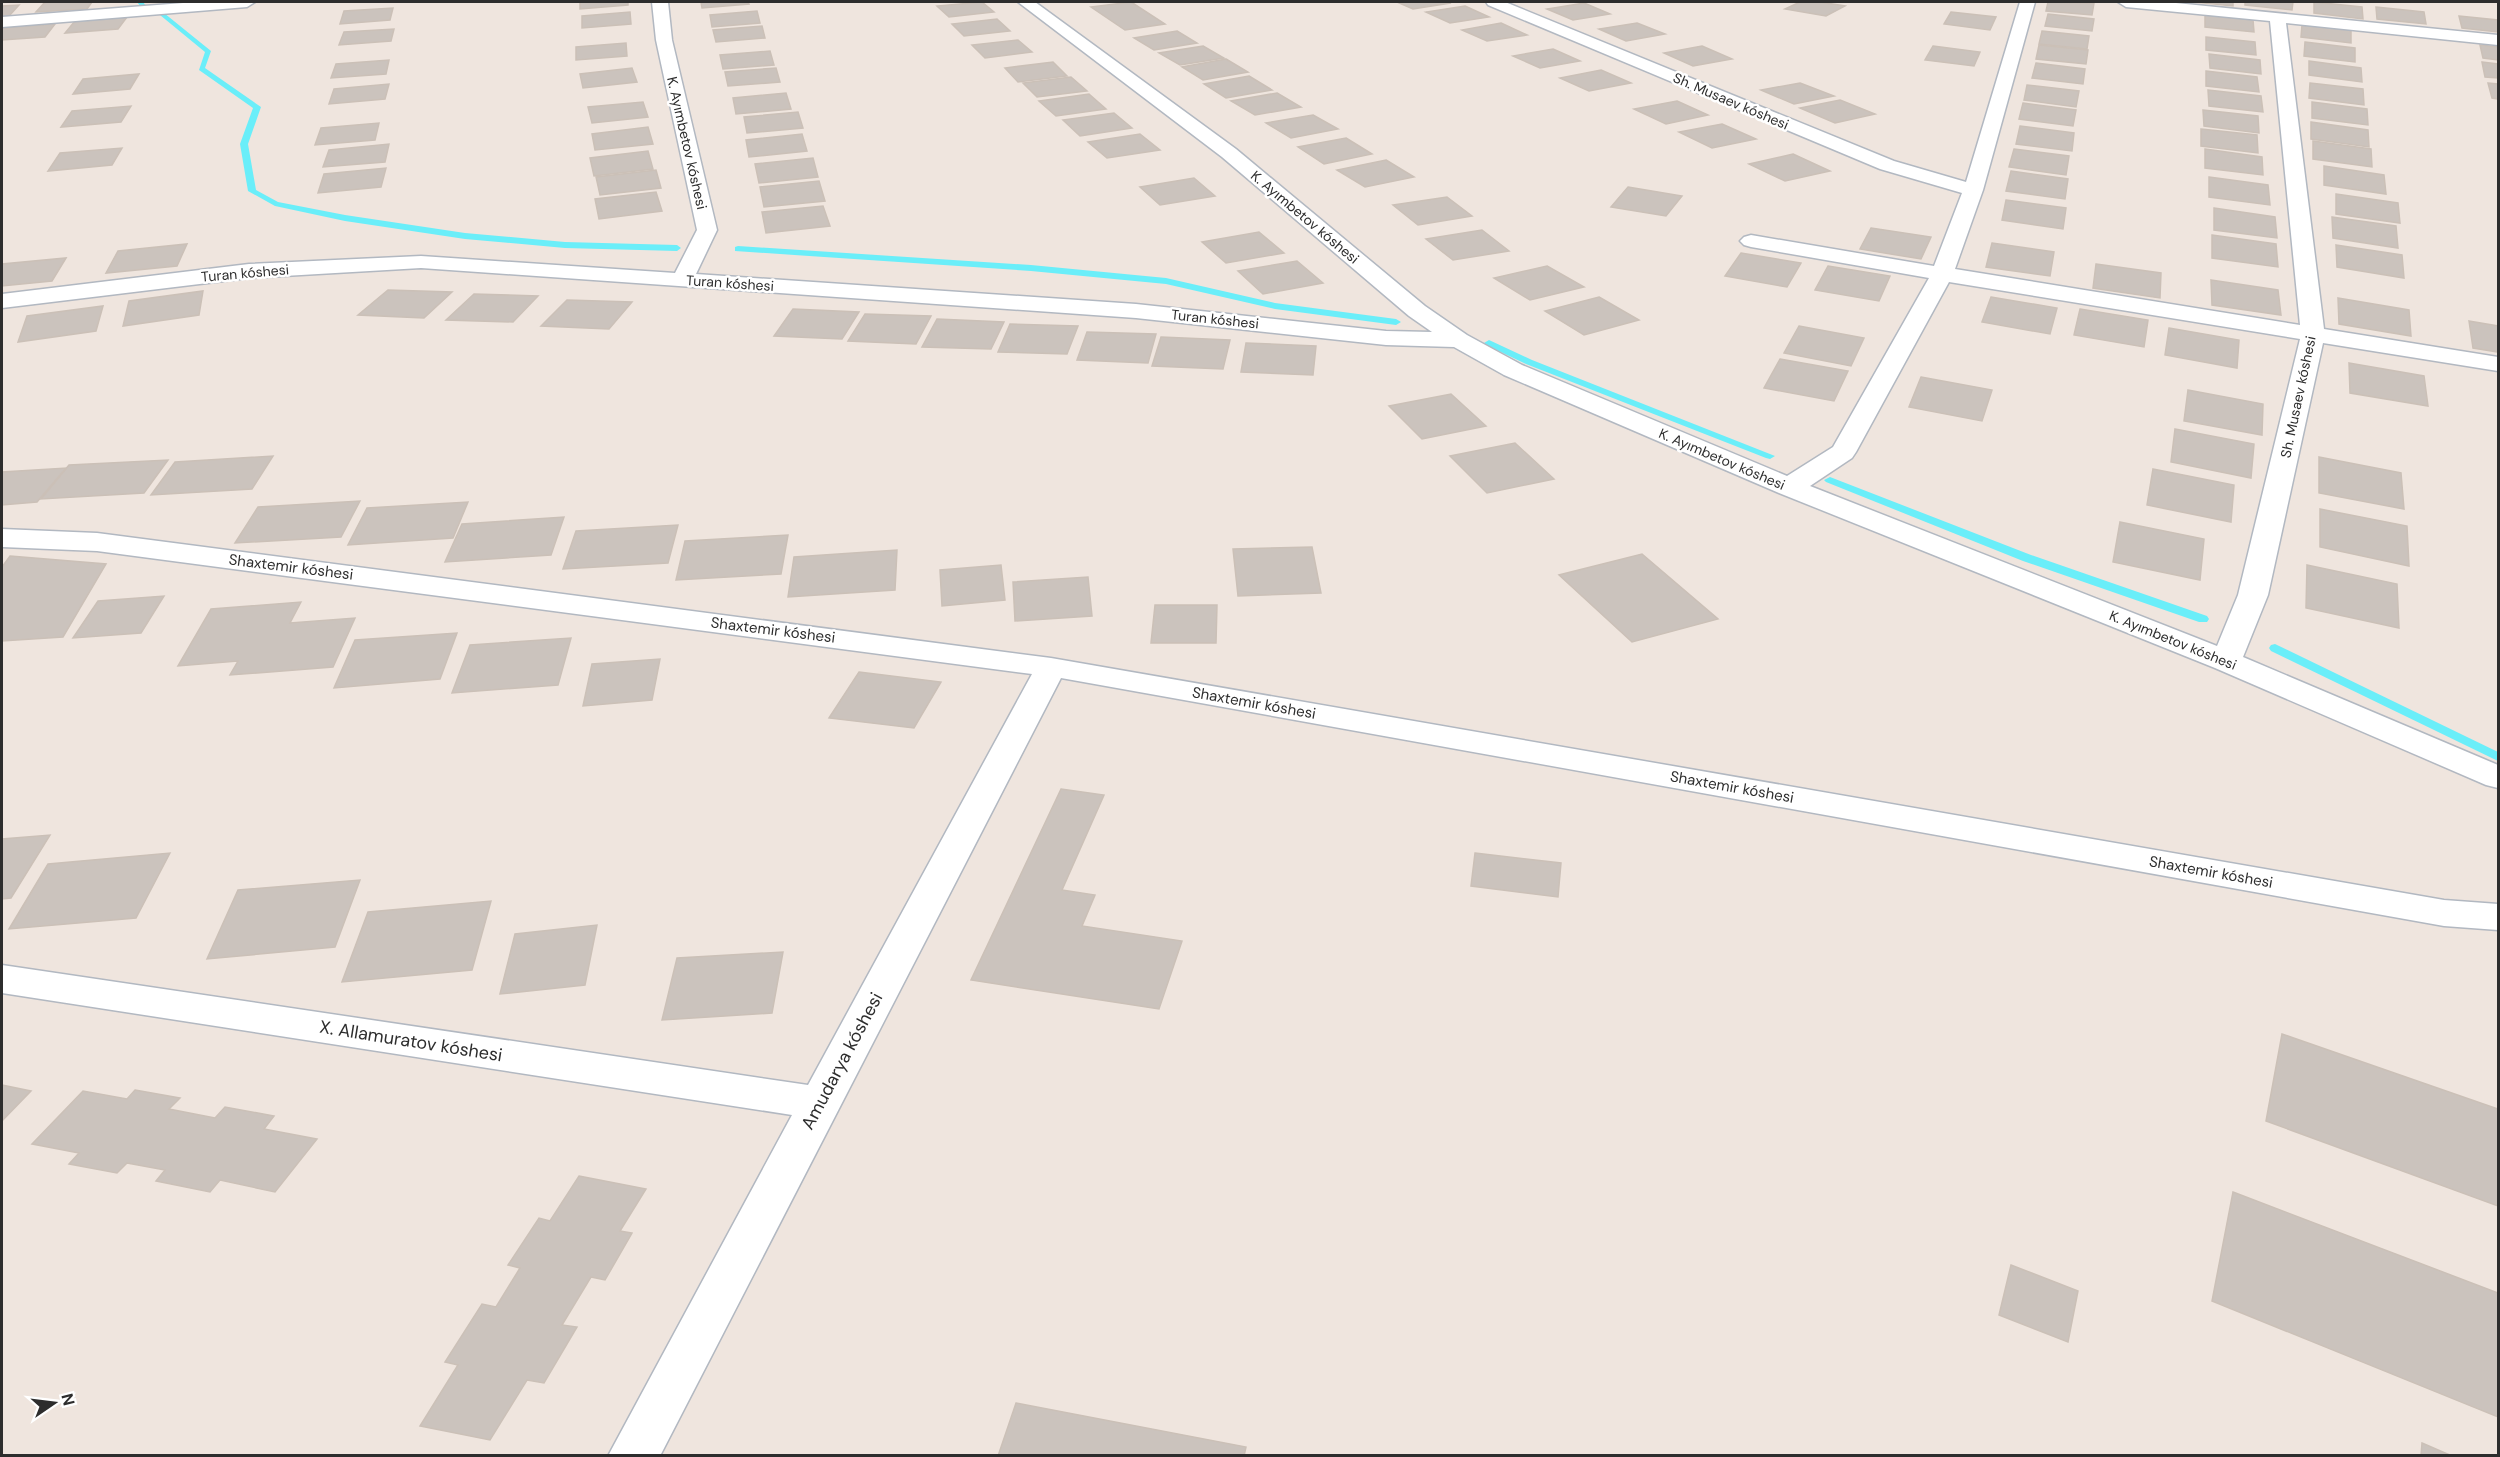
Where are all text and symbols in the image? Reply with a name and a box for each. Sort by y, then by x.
street label: Sh. Musaev kóshesi [1670,68,1792,134]
street label: K. Ayımbetov kóshesi [663,75,711,211]
street label: K. Ayımbetov kóshesi [1247,167,1363,267]
street label: Turan kóshesi [200,260,290,286]
street label: Turan kóshesi [685,271,775,295]
street label: Turan kóshesi [1170,305,1260,333]
street label: Sh. Musaev kóshesi [2276,334,2320,460]
street label: K. Ayımbetov kóshesi [1656,424,1788,494]
street label: Shaxtemir kóshesi [228,549,354,585]
street label: K. Ayımbetov kóshesi [2107,606,2239,674]
street label: Shaxtemir kóshesi [710,612,836,648]
street label: Shaxtemir kóshesi [1191,682,1317,724]
street label: Shaxtemir kóshesi [1669,766,1795,808]
street label: Shaxtemir kóshesi [2148,851,2274,893]
street label: Amudarya kóshesi [796,988,888,1134]
street label: X. Allamuratov kóshesi [318,1015,504,1067]
north arrow [24,1373,84,1433]
text: N [56,1391,80,1408]

